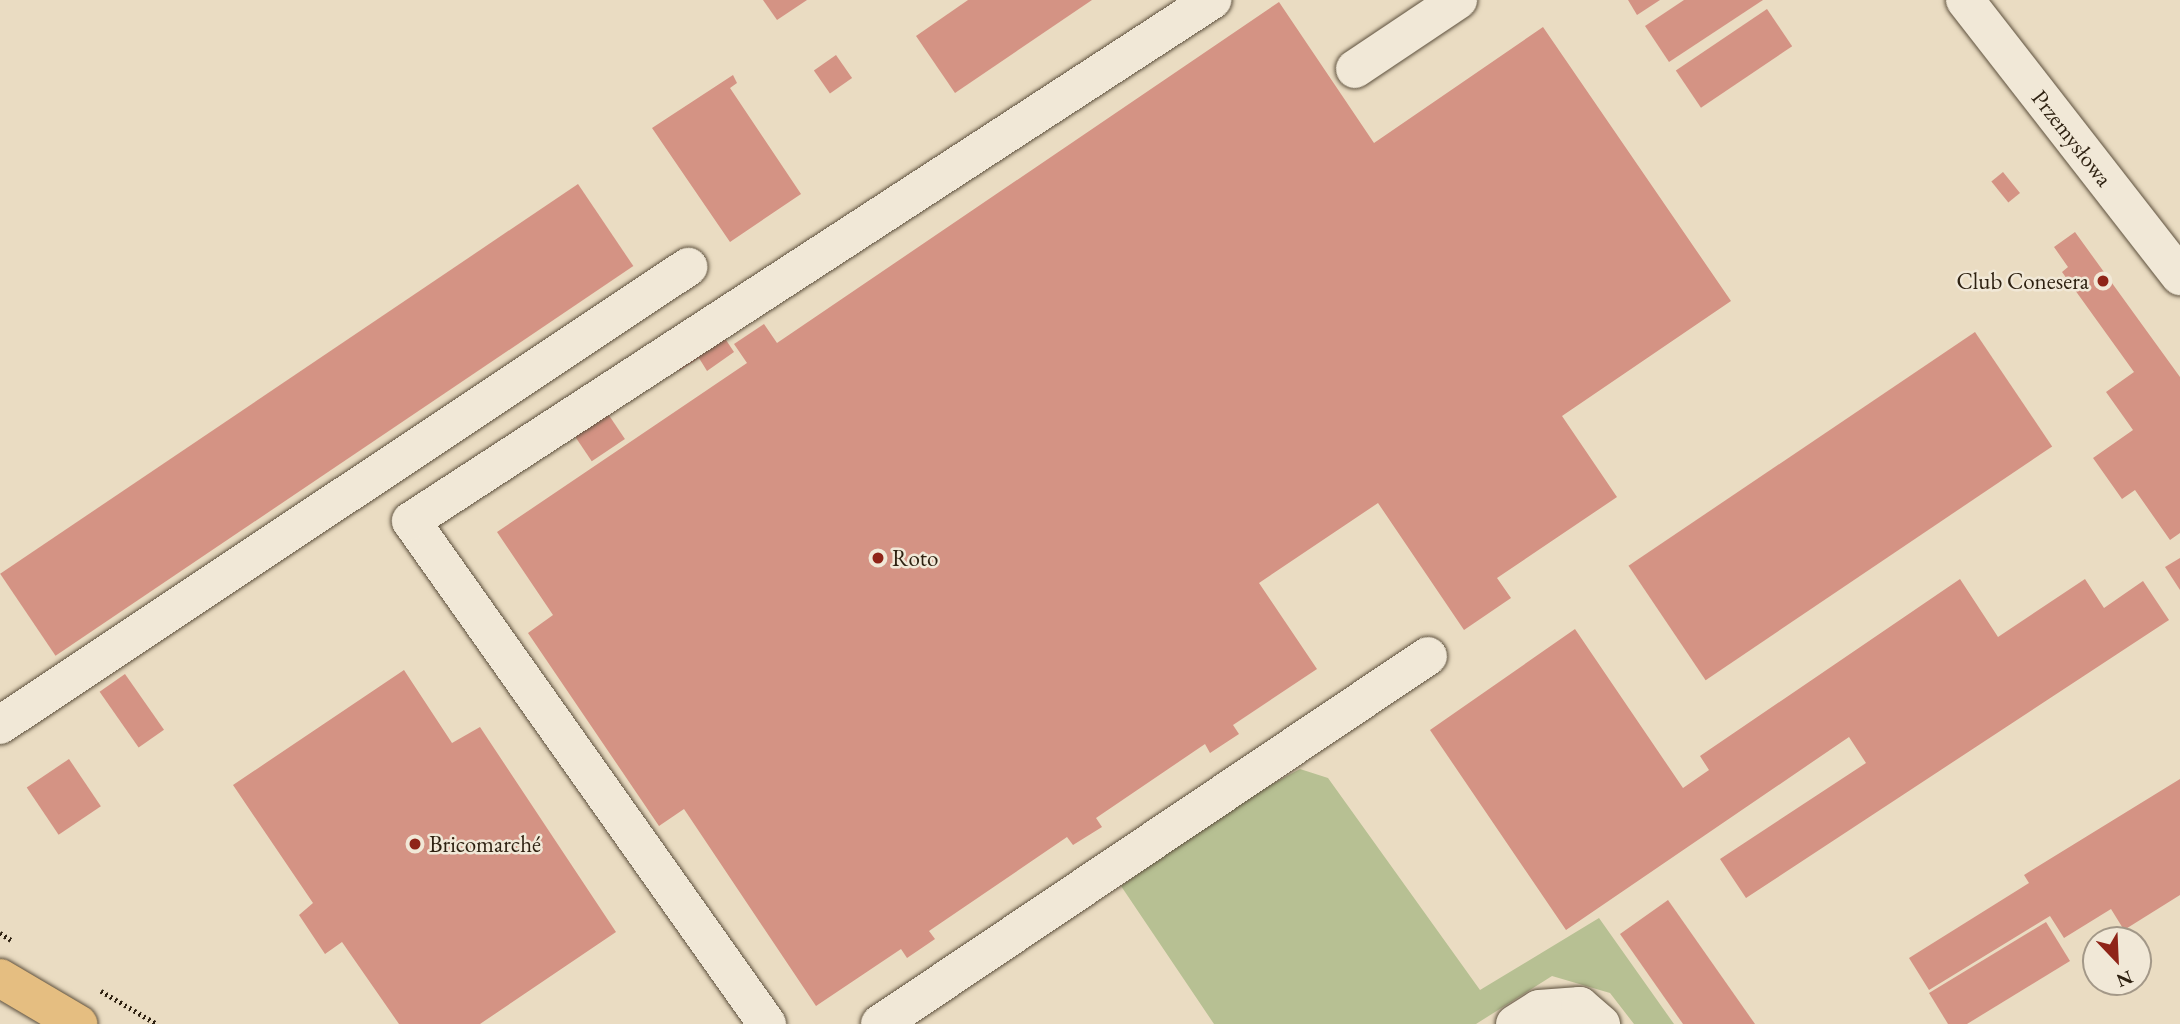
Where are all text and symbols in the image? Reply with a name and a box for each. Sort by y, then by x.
street label: Przemysłowa [2026,84,2118,192]
place label: Club Conesera [1956,267,2089,295]
marker: Club Conesera [2095,273,2111,289]
place label: Roto [892,544,938,572]
marker: Roto [870,550,886,566]
place label: Bricomarché [429,830,541,858]
marker: Bricomarché [407,836,423,852]
north arrow [2082,926,2152,996]
text: N [2113,964,2137,993]

